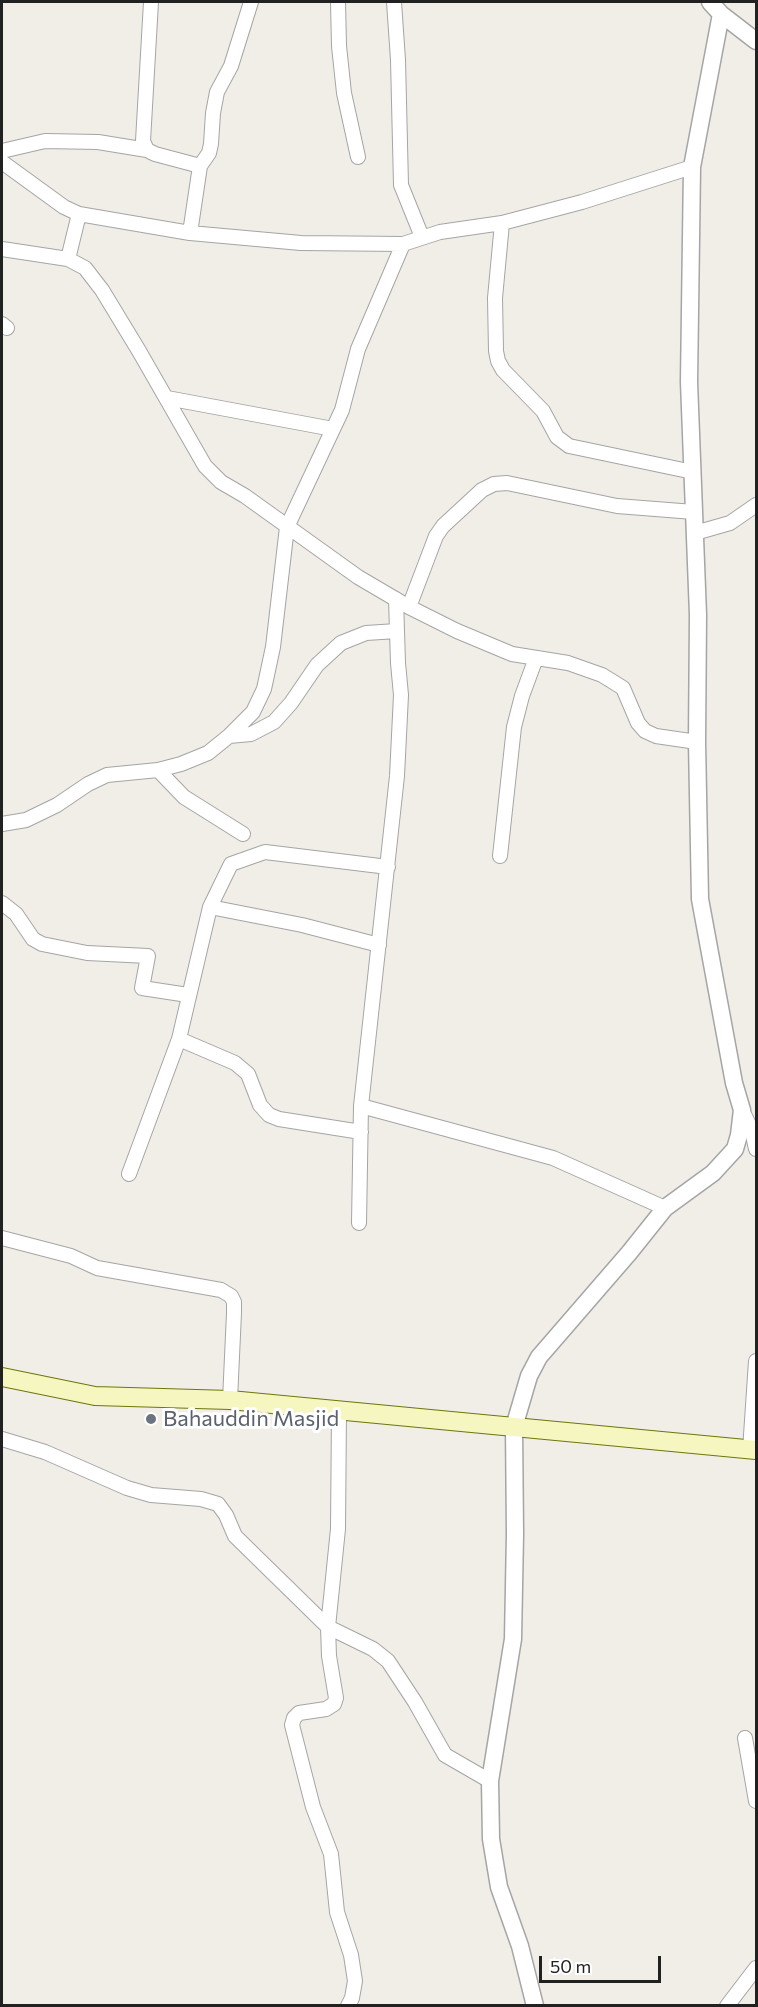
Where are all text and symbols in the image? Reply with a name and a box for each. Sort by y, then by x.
place label: Bahauddin Masjid [163,1406,339,1432]
marker: Bahauddin Masjid [144,1412,158,1426]
scale bar [542,1944,664,1982]
text: 50 m [550,1955,591,1977]

